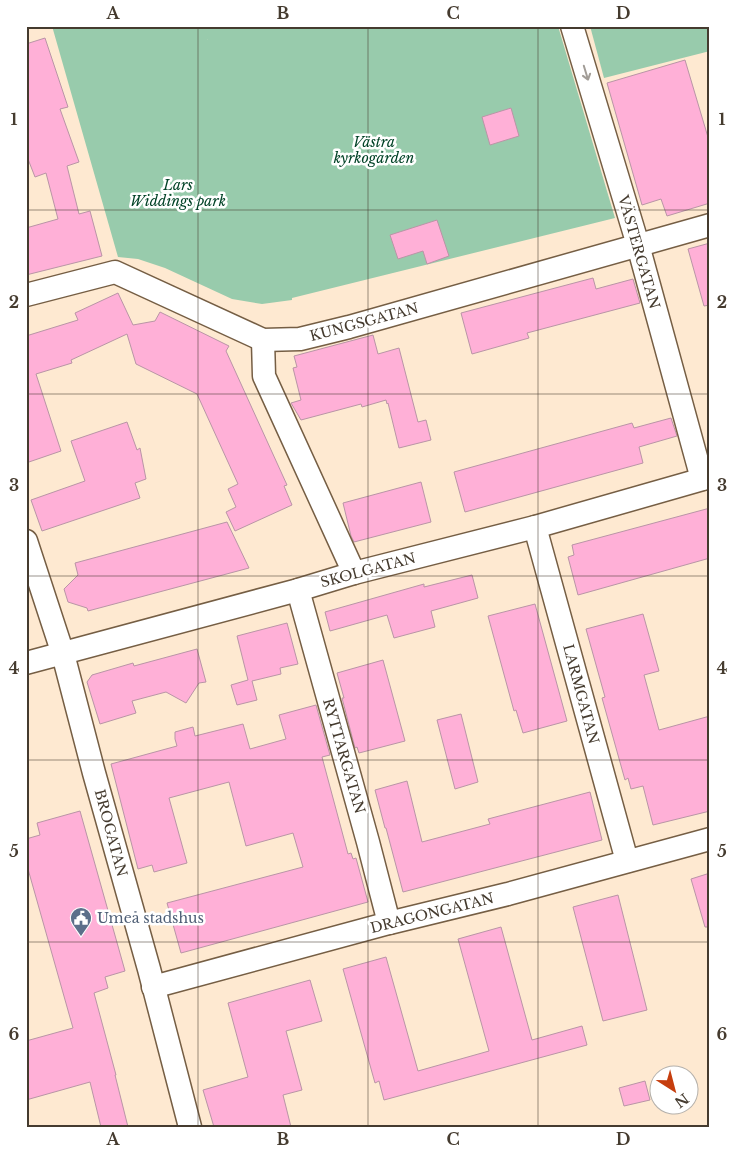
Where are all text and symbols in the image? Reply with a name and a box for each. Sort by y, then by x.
text: A [106,3,121,23]
text: B [277,3,290,23]
text: C [446,3,460,23]
text: D [616,3,630,23]
one-way arrow [582,65,592,81]
text: 1 [11,109,18,129]
text: 1 [719,109,726,129]
park label: Västra kyrkogården [333,133,414,167]
park label: Lars Widdings park [130,176,226,210]
street label: VÄSTERGATAN [614,192,664,311]
text: 2 [9,292,19,312]
text: 2 [717,292,727,312]
street label: KUNGSGATAN [308,299,421,345]
text: 3 [9,475,19,495]
text: 3 [717,475,727,495]
street label: SKOLGATAN [318,549,418,591]
street label: LARMGATAN [559,642,603,746]
text: 4 [9,658,19,678]
text: 4 [717,658,727,678]
street label: RYTTARGATAN [319,696,369,816]
street label: BROGATAN [91,787,131,879]
text: 5 [9,841,19,861]
text: 5 [717,841,727,861]
street label: DRAGONGATAN [368,889,496,937]
public building icon: Umeå stadshus [69,906,93,937]
place label: Umeå stadshus [97,909,204,927]
text: 6 [9,1024,20,1044]
text: 6 [717,1024,728,1044]
north arrow [648,1066,698,1116]
text: N [671,1089,692,1112]
text: A [106,1129,121,1149]
text: B [277,1129,290,1149]
text: C [446,1129,460,1149]
text: D [616,1129,630,1149]

